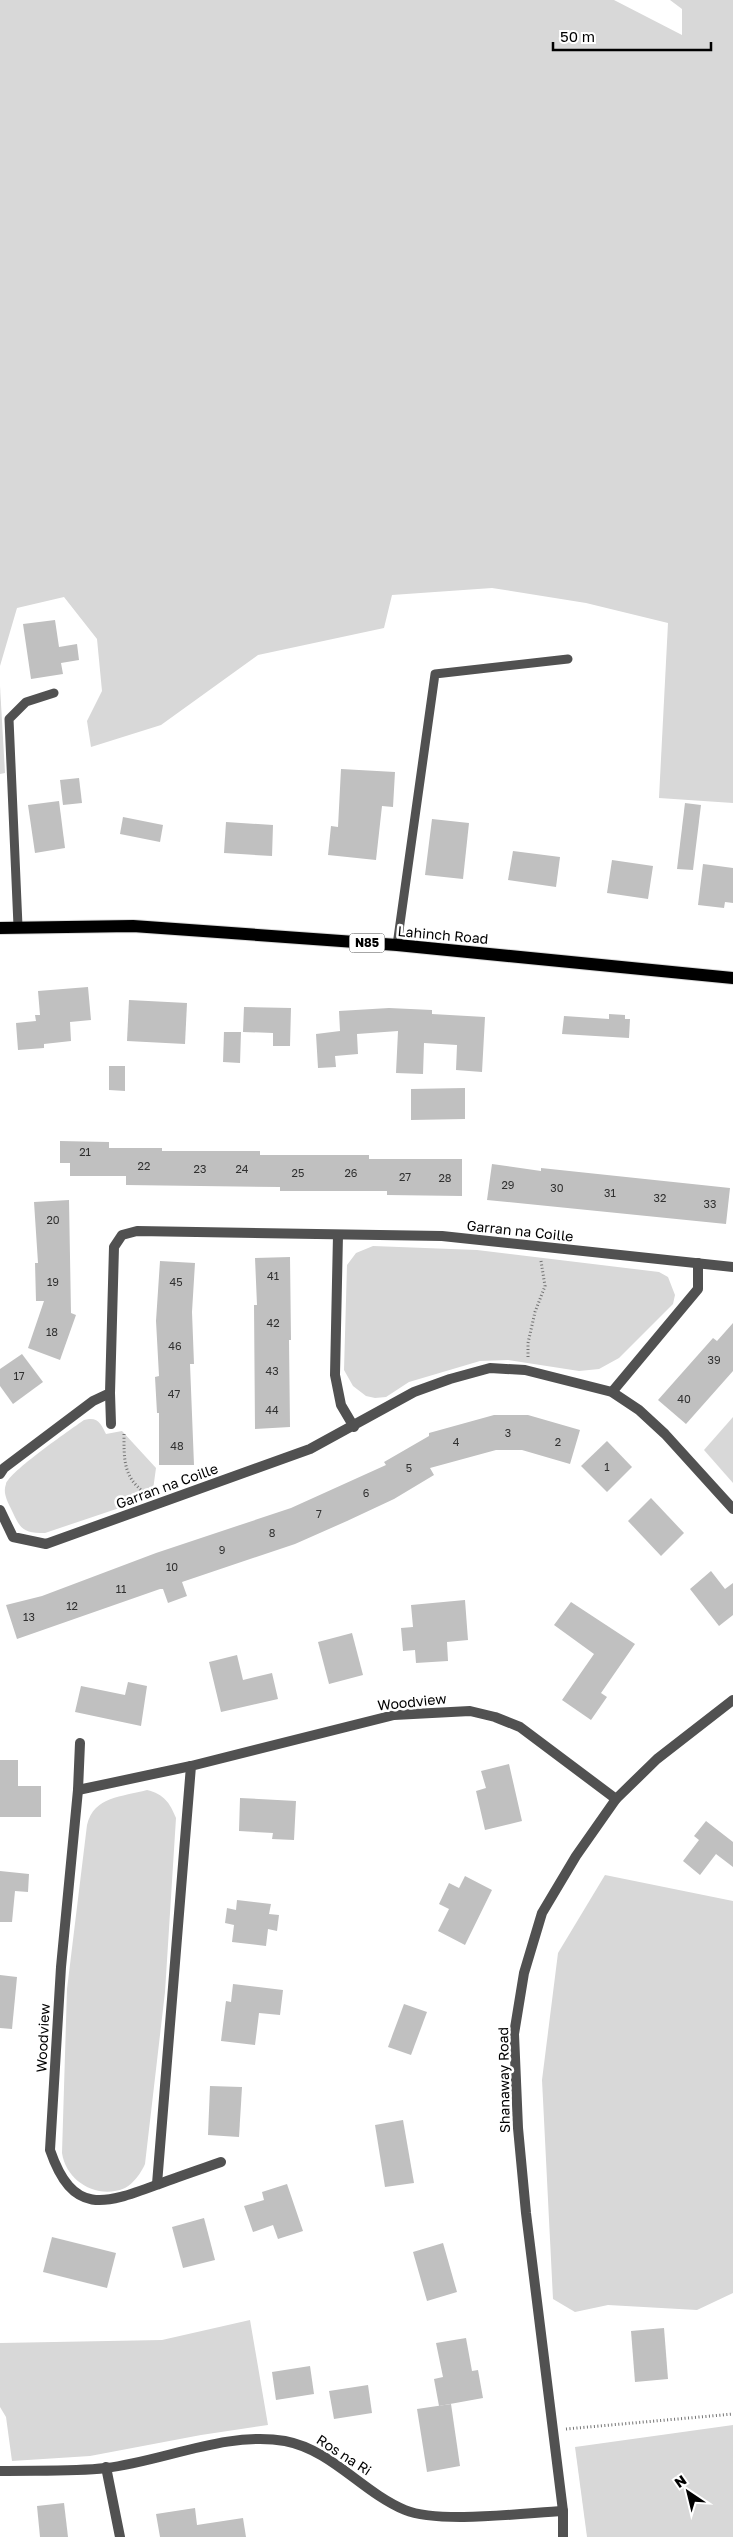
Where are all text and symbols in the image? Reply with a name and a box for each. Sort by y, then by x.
scale bar [553,20,710,52]
text: 50 m [560,27,595,45]
street label: Lahinch Road [397,922,489,947]
road number: N85 [350,934,384,952]
house number: 21 [79,1145,91,1158]
house number: 22 [138,1159,150,1172]
house number: 23 [194,1162,206,1175]
house number: 24 [235,1162,249,1175]
house number: 25 [292,1166,304,1179]
house number: 26 [344,1166,358,1179]
house number: 27 [399,1170,411,1183]
house number: 28 [438,1171,452,1184]
house number: 29 [501,1178,515,1191]
house number: 30 [550,1181,564,1194]
house number: 31 [604,1186,616,1199]
house number: 32 [654,1191,666,1204]
house number: 33 [704,1197,716,1210]
house number: 20 [46,1213,60,1226]
street label: Garran na Coille [466,1216,574,1245]
house number: 41 [267,1269,279,1282]
house number: 19 [47,1275,59,1288]
house number: 45 [169,1275,183,1288]
house number: 42 [266,1316,280,1329]
house number: 18 [46,1325,58,1338]
house number: 46 [168,1339,182,1352]
house number: 39 [707,1353,721,1366]
house number: 43 [265,1364,279,1377]
house number: 17 [13,1369,25,1382]
house number: 47 [168,1387,180,1400]
house number: 40 [677,1392,691,1405]
house number: 44 [265,1403,279,1416]
house number: 3 [505,1426,511,1439]
house number: 4 [453,1435,460,1448]
house number: 2 [555,1435,561,1448]
house number: 48 [170,1439,184,1452]
street label: Garran na Coille [114,1459,220,1512]
house number: 1 [604,1460,610,1473]
house number: 5 [406,1461,412,1474]
house number: 6 [363,1486,370,1499]
house number: 7 [316,1507,322,1520]
house number: 8 [269,1526,276,1539]
house number: 9 [219,1543,225,1556]
house number: 10 [166,1560,178,1573]
house number: 11 [116,1582,126,1595]
house number: 12 [66,1599,78,1612]
house number: 13 [23,1610,35,1623]
street label: Woodview [377,1689,447,1714]
street label: Woodview [32,2003,53,2073]
street label: Shanaway Road [494,2027,513,2133]
street label: Ros na Ri [314,2431,375,2479]
north arrow [663,2467,713,2517]
text: N [671,2471,689,2491]

